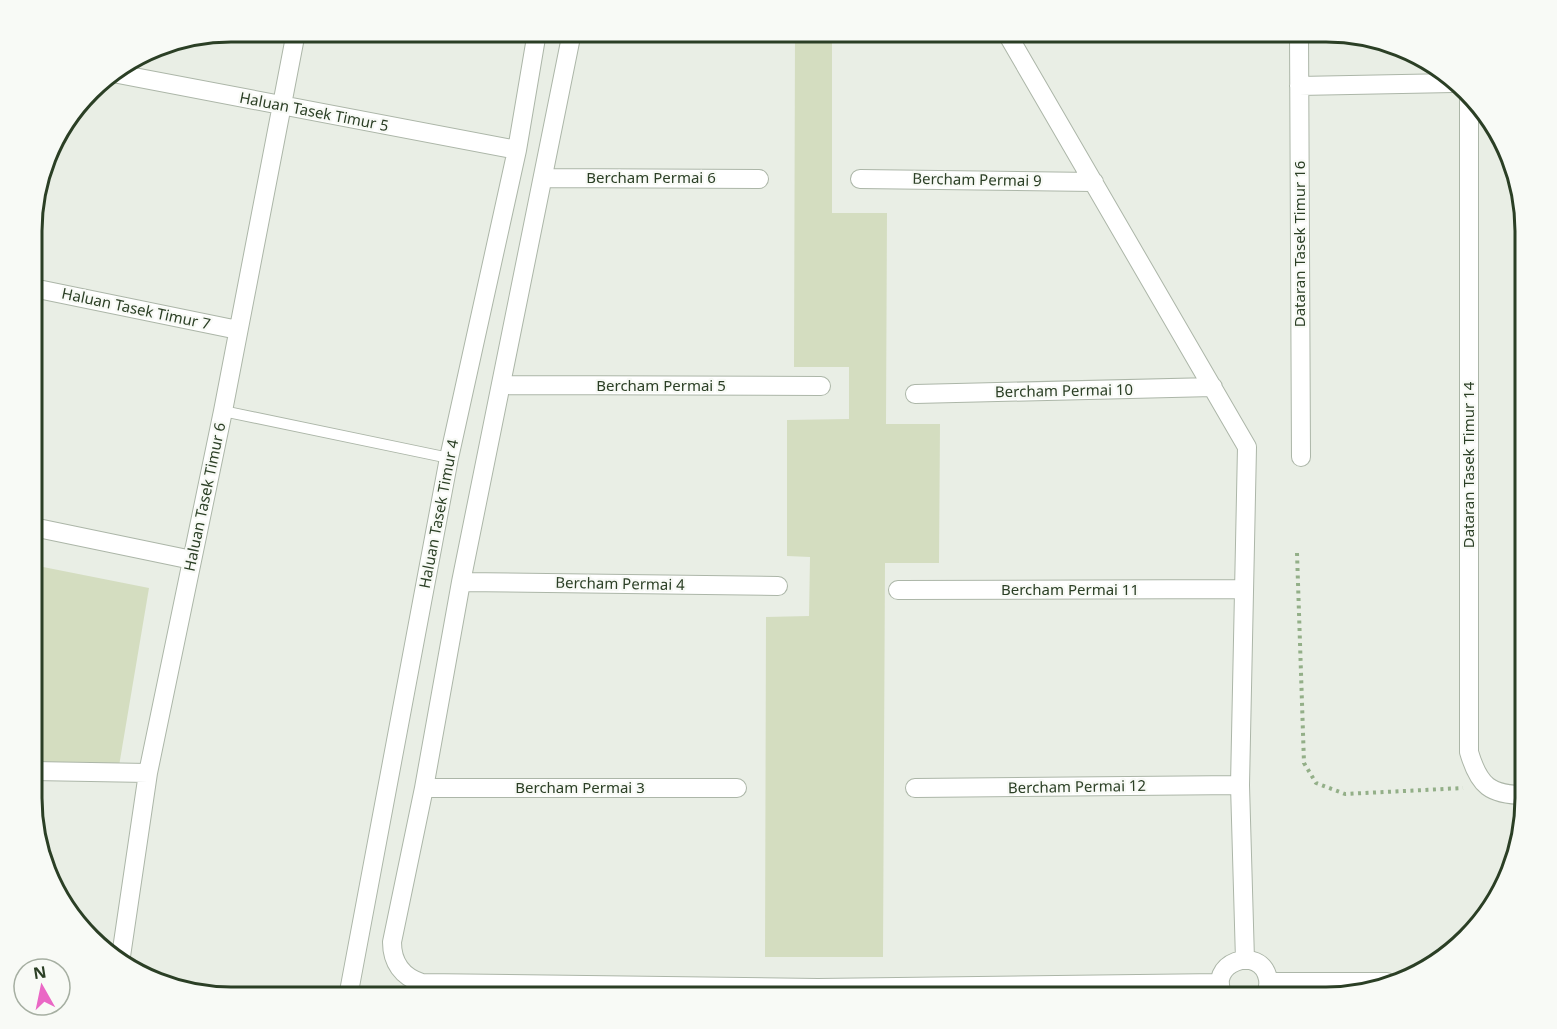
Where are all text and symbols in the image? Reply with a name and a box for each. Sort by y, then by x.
street label: Haluan Tasek Timur 5 [238,87,390,135]
street label: Dataran Tasek Timur 16 [1289,161,1309,327]
street label: Bercham Permai 6 [586,167,716,187]
street label: Bercham Permai 9 [912,168,1042,190]
street label: Haluan Tasek Timur 7 [60,282,212,334]
street label: Bercham Permai 5 [596,375,726,395]
street label: Bercham Permai 10 [995,379,1133,401]
street label: Dataran Tasek Timur 14 [1458,381,1478,548]
street label: Haluan Tasek Timur 6 [178,421,230,573]
street label: Haluan Tasek Timur 4 [414,437,462,590]
street label: Bercham Permai 4 [555,572,685,594]
street label: Bercham Permai 11 [1001,579,1139,599]
street label: Bercham Permai 12 [1008,775,1146,797]
street label: Bercham Permai 3 [515,777,645,797]
north arrow [12,957,72,1017]
text: N [32,960,48,984]

